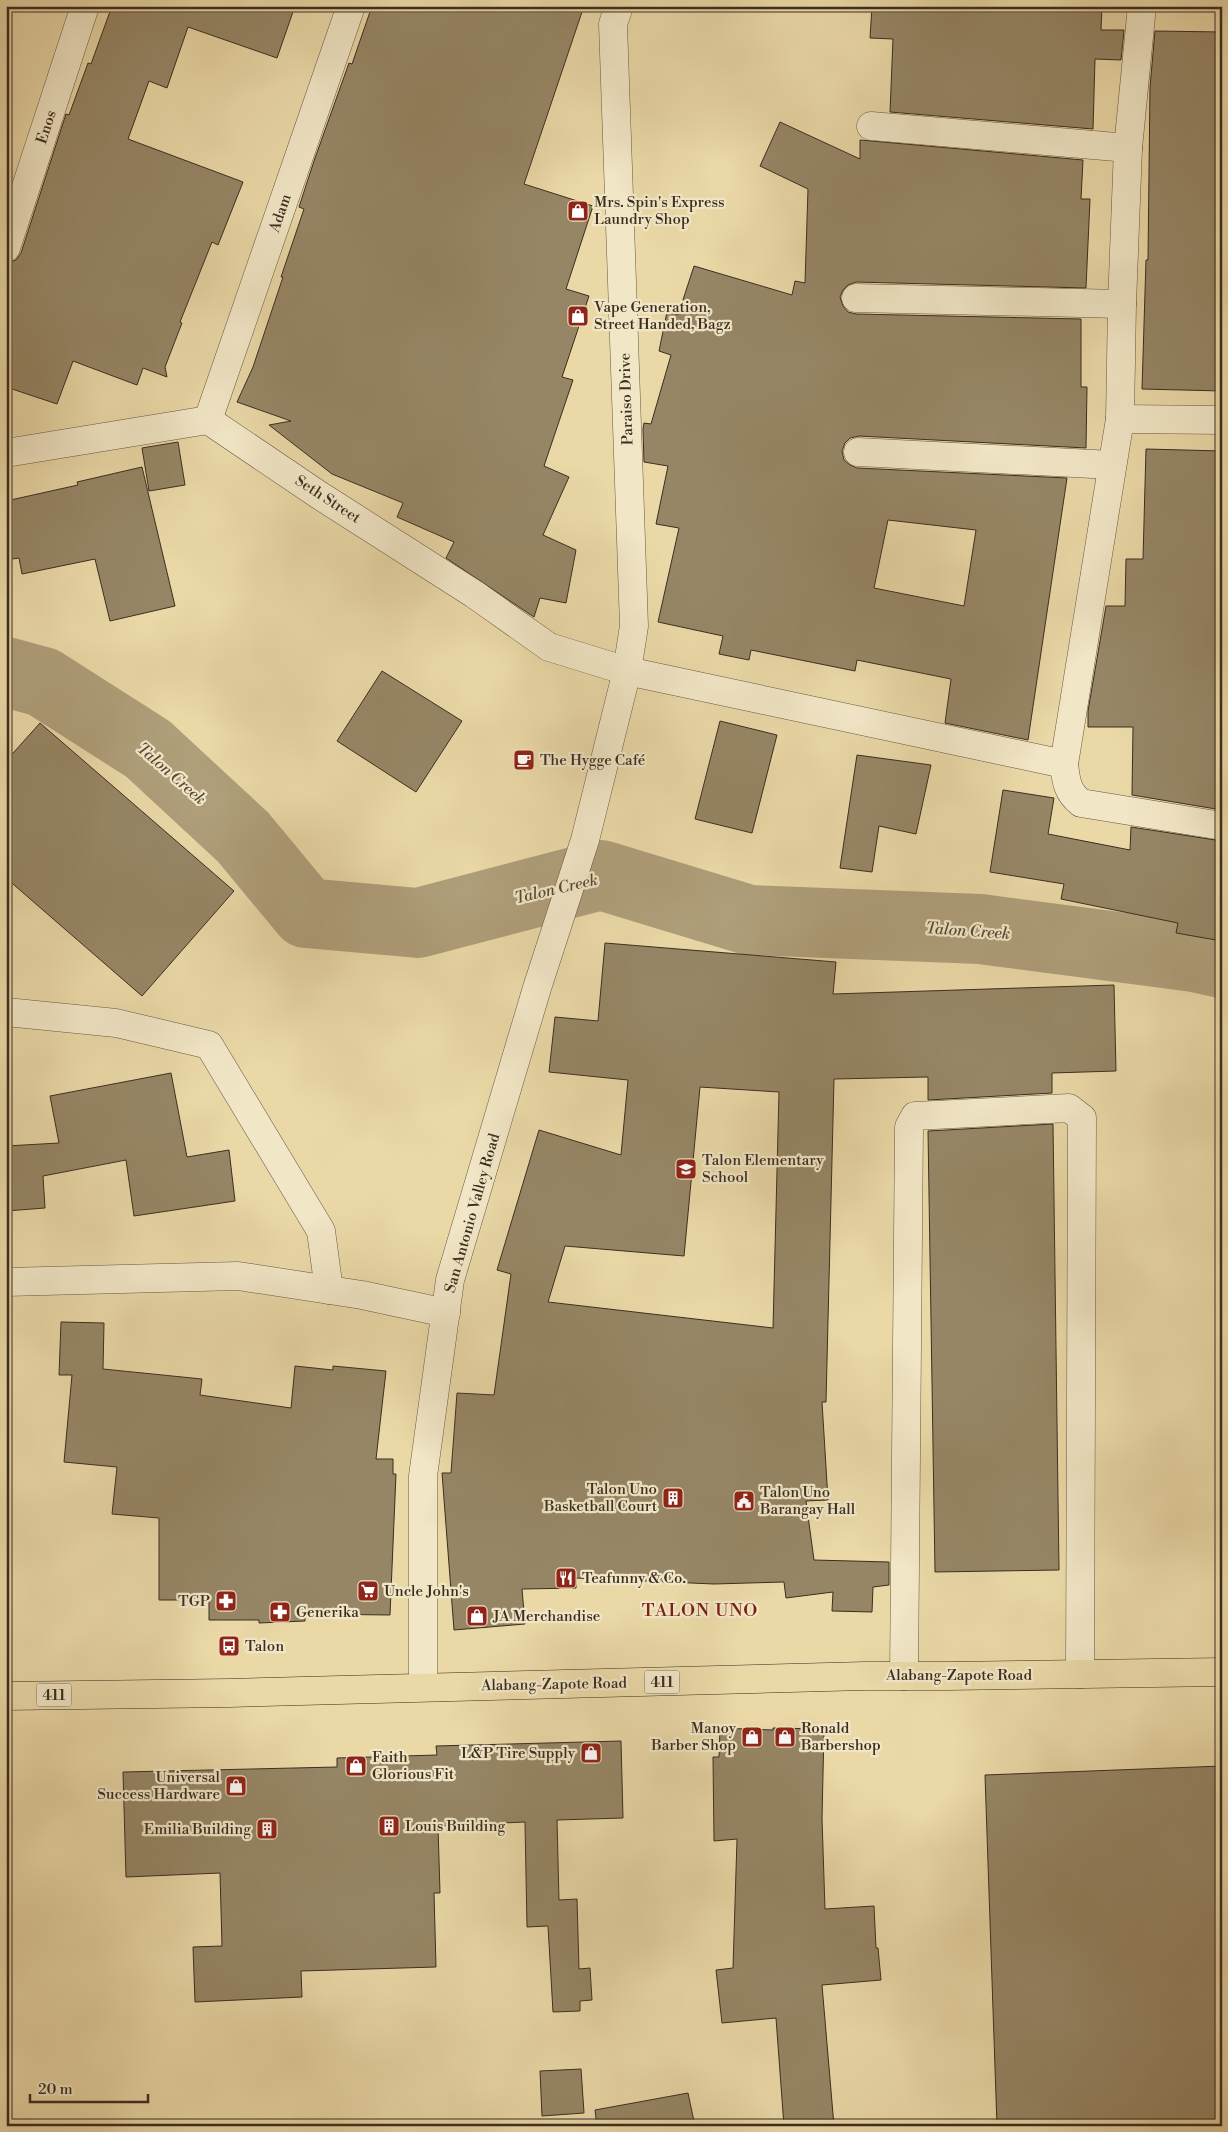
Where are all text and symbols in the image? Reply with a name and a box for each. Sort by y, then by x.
street label: Enos [32,108,61,146]
street label: Adam [265,191,296,236]
place label: Mrs. Spin's Express Laundry Shop [594,193,725,229]
shop icon: Mrs. Spin's Express Laundry Shop [566,199,590,223]
place label: Vape Generation, Street Handed, Bagz [593,298,731,334]
shop icon: Vape Generation, Street Handed, Bagz [566,304,590,328]
street label: Paraiso Drive [615,353,638,445]
street label: Seth Street [291,471,365,528]
water label: Talon Creek [133,738,210,809]
cafe icon: The Hygge Café [512,748,536,772]
place label: The Hygge Café [540,751,645,770]
water label: Talon Creek [513,870,600,908]
water label: Talon Creek [925,918,1011,944]
street label: San Antonio Valley Road [441,1131,504,1295]
place label: Talon Elementary School [702,1151,824,1187]
school or university icon: Talon Elementary School [674,1157,698,1181]
place label: Talon Uno Basketball Court [543,1480,658,1516]
place label: Talon Uno Barangay Hall [759,1483,856,1519]
building icon: Talon Uno Basketball Court [661,1486,685,1510]
public building icon: Talon Uno Barangay Hall [732,1489,756,1513]
restaurant icon: Teafunny & Co. [554,1566,578,1590]
place label: Teafunny & Co. [582,1569,686,1588]
supermarket icon: Uncle John's [356,1579,380,1603]
place label: Uncle John's [384,1582,469,1601]
pharmacy icon: TGP [214,1589,238,1613]
place label: TGP [178,1592,210,1611]
district label: TALON UNO [642,1599,758,1622]
pharmacy icon: Generika [268,1600,292,1624]
place label: Generika [296,1603,359,1622]
shop icon: JA Merchandise [465,1604,489,1628]
place label: JA Merchandise [492,1607,600,1626]
bus stop icon: Talon [217,1634,241,1658]
place label: Talon [245,1637,284,1656]
street label: Alabang-Zapote Road [885,1666,1032,1685]
road number: 411 [644,1670,680,1694]
street label: Alabang-Zapote Road [480,1674,628,1695]
road number: 411 [36,1684,72,1706]
place label: Manoy Barber Shop [650,1719,737,1755]
place label: Ronald Barbershop [800,1719,881,1755]
shop icon: Manoy Barber Shop [740,1725,764,1749]
shop icon: Ronald Barbershop [773,1725,797,1749]
shop icon: L&P Tire Supply [579,1741,603,1765]
place label: L&P Tire Supply [461,1744,576,1763]
place label: Faith Glorious Fit [372,1748,455,1784]
shop icon: Faith Glorious Fit [344,1754,368,1778]
place label: Universal Success Hardware [97,1768,221,1804]
shop icon: Universal Success Hardware [224,1774,248,1798]
building icon: Louis Building [377,1814,401,1838]
building icon: Emilia Building [255,1817,279,1841]
place label: Louis Building [405,1817,505,1836]
place label: Emilia Building [144,1820,251,1839]
scale bar [30,2072,148,2104]
text: 20 m [38,2080,73,2099]

